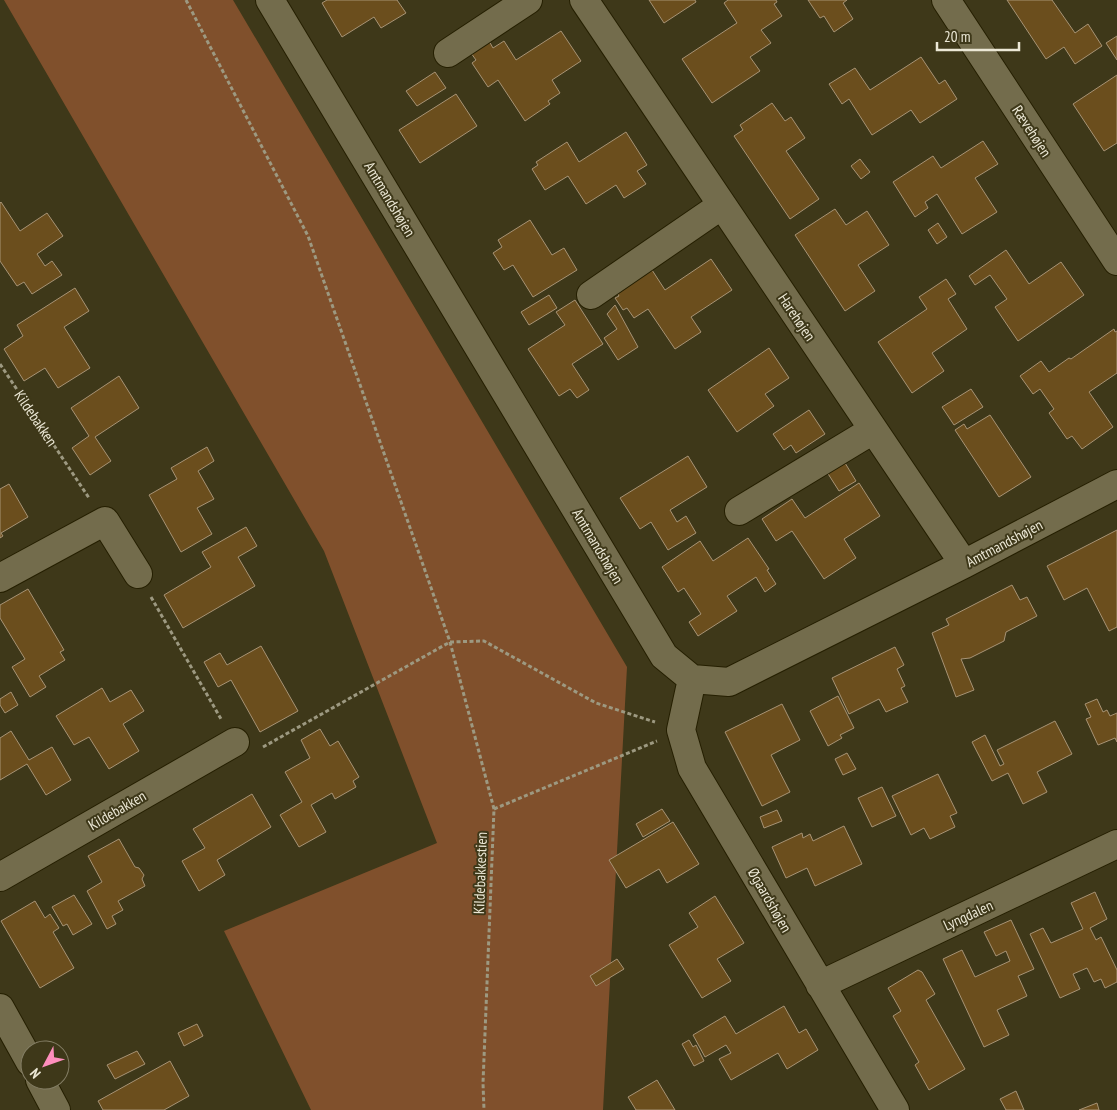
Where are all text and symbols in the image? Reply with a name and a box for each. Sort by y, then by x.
scale bar [937,20,1020,52]
text: 20 m [944,27,970,46]
street label: Rævehøjen [1008,102,1056,160]
street label: Amtmandshøjen [360,158,420,240]
street label: Harehøjen [774,290,820,344]
street label: Kildebakken [10,386,62,450]
street label: Amtmandshøjen [568,505,628,587]
street label: Amtmandshøjen [962,515,1046,571]
street label: Kildebakken [85,786,149,834]
street label: Kildebakkestien [469,832,491,914]
street label: Øgaardshøjen [744,864,796,936]
street label: Lyngdalen [940,895,996,935]
north arrow [20,1040,70,1090]
text: N [26,1065,44,1082]

